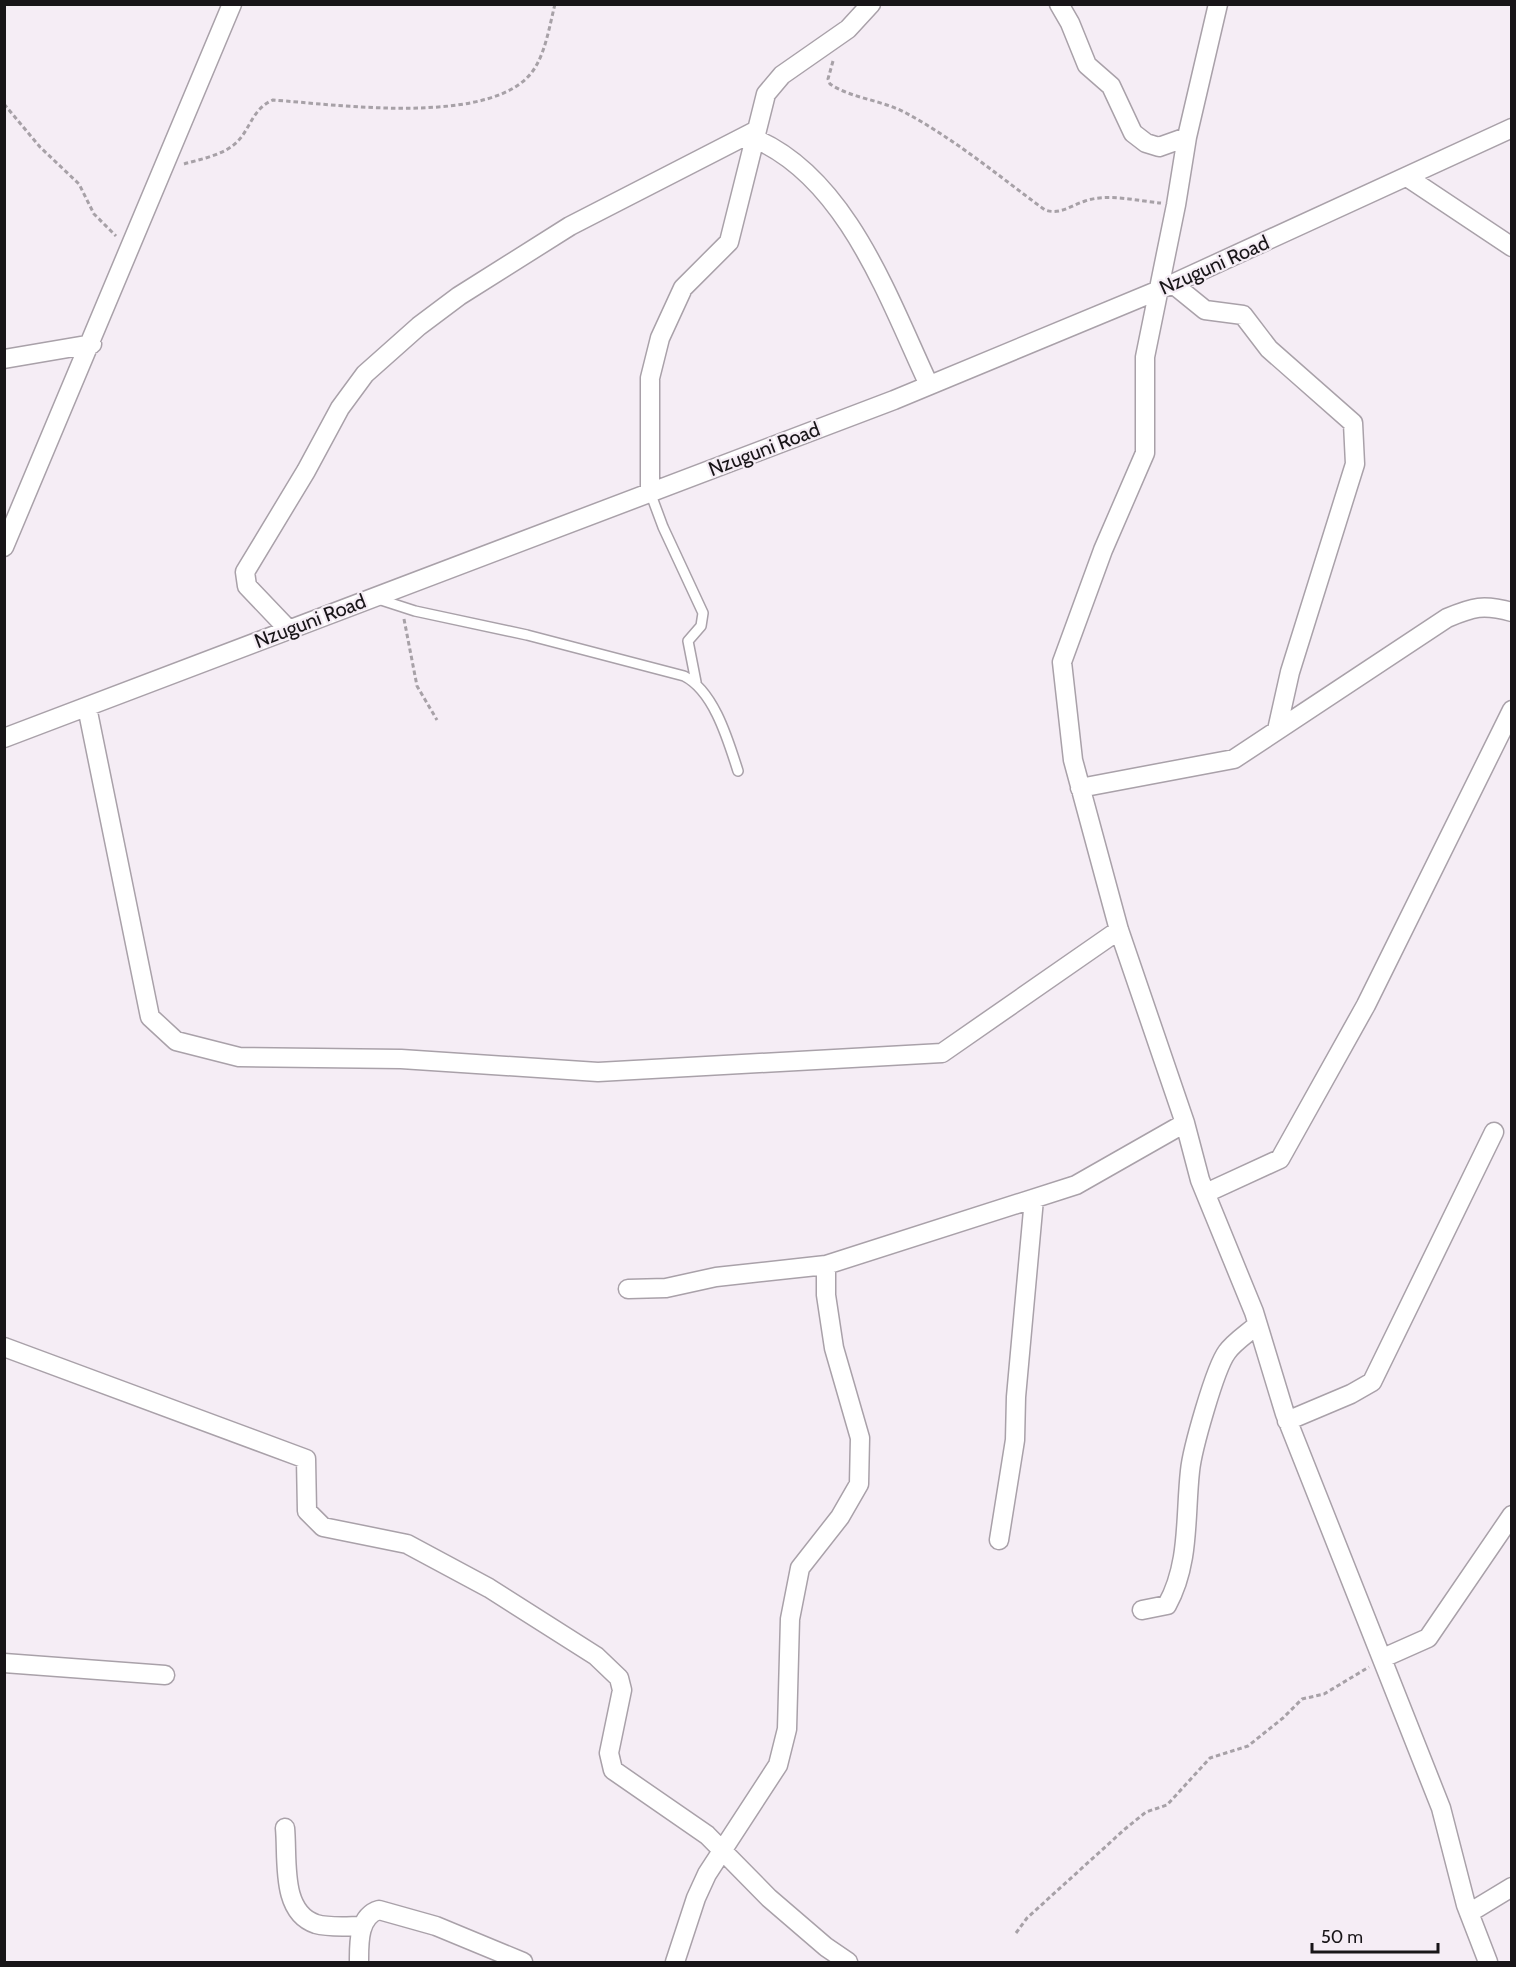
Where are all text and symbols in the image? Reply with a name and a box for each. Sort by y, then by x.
street label: Nzuguni Road [1155,230,1273,300]
street label: Nzuguni Road [705,417,823,481]
street label: Nzuguni Road [251,589,369,653]
scale bar [1312,1916,1438,1954]
text: 50 m [1321,1926,1363,1948]

